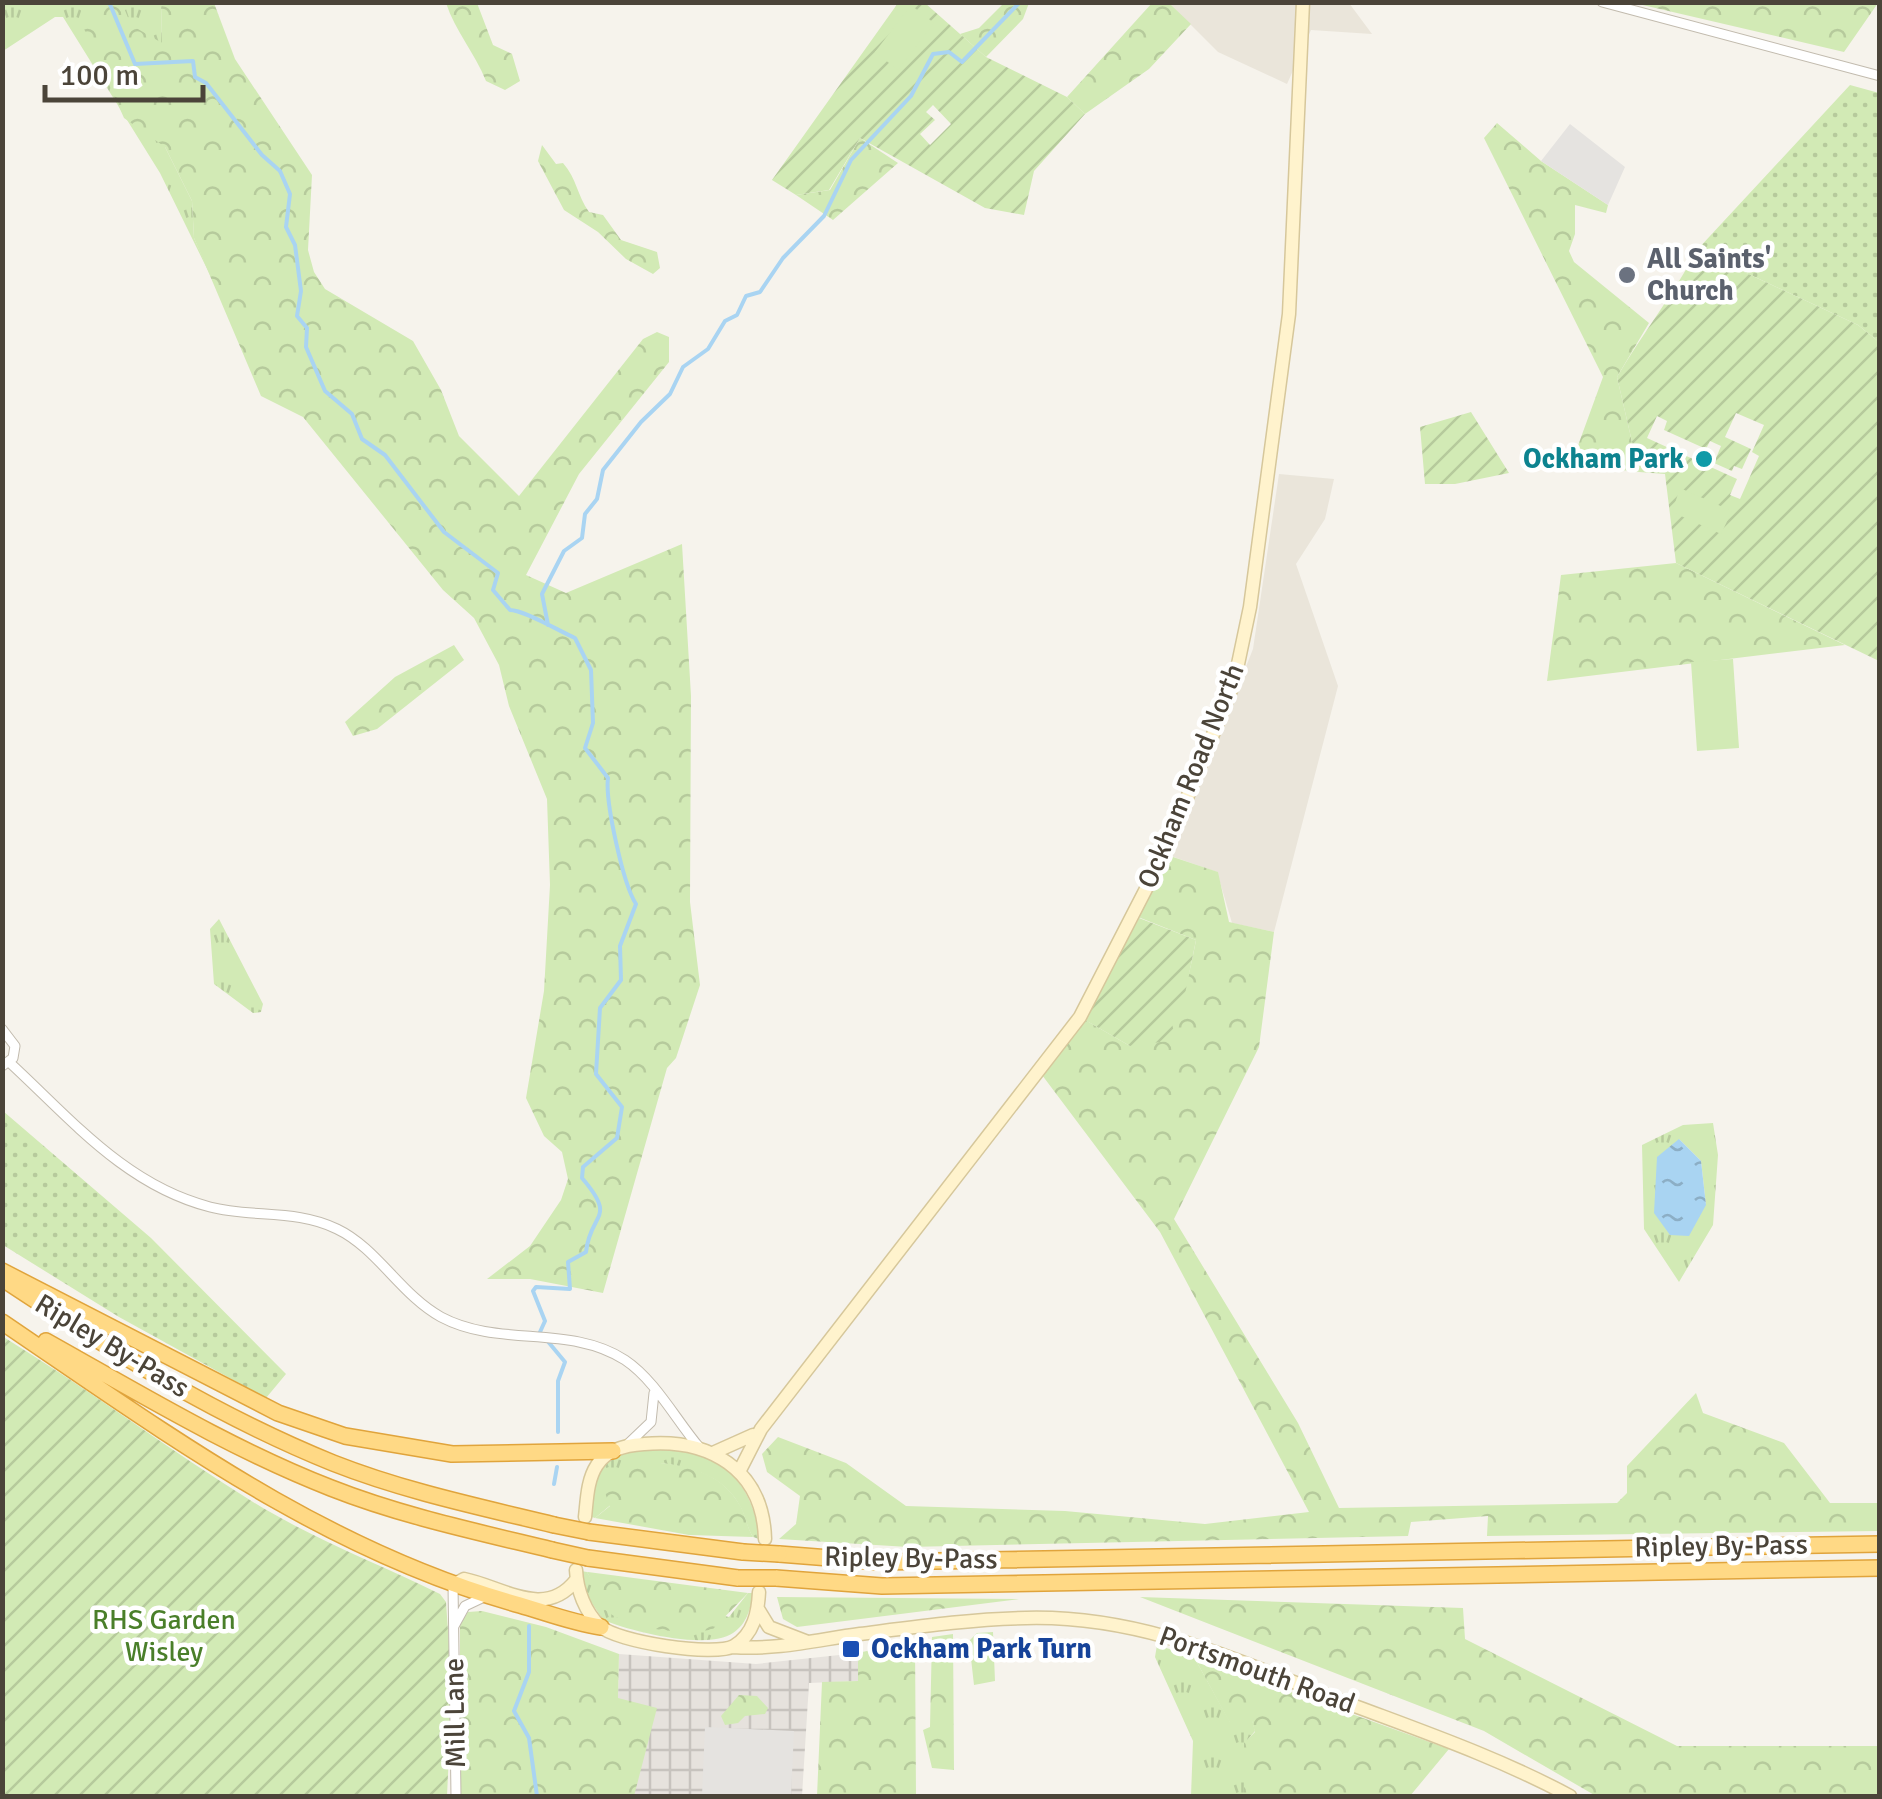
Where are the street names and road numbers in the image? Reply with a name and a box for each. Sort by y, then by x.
street label: Ockham Road North [1130,659,1252,893]
street label: Ripley By-Pass [29,1287,195,1405]
street label: Ripley By-Pass [1634,1527,1808,1565]
street label: Ripley By-Pass [824,1539,998,1577]
street label: Portsmouth Road [1154,1619,1360,1721]
street label: Mill Lane [437,1658,473,1768]

